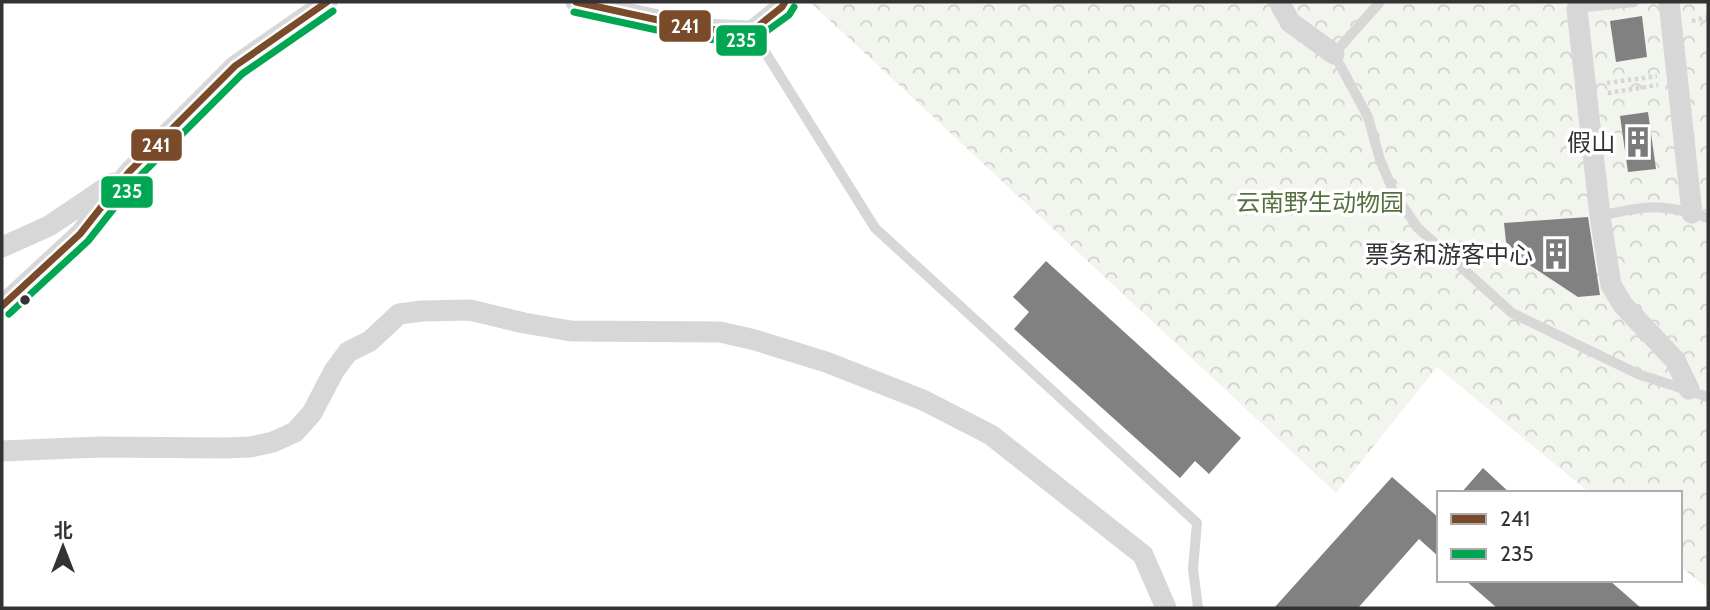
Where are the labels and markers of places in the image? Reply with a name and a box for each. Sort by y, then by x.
building icon: 假山 [1621,125,1655,159]
place label: 假山 [1567,128,1615,157]
building icon: 票务和游客中心 [1539,237,1573,271]
place label: 票务和游客中心 [1365,240,1533,269]
unlabelled marker [18,293,32,307]

